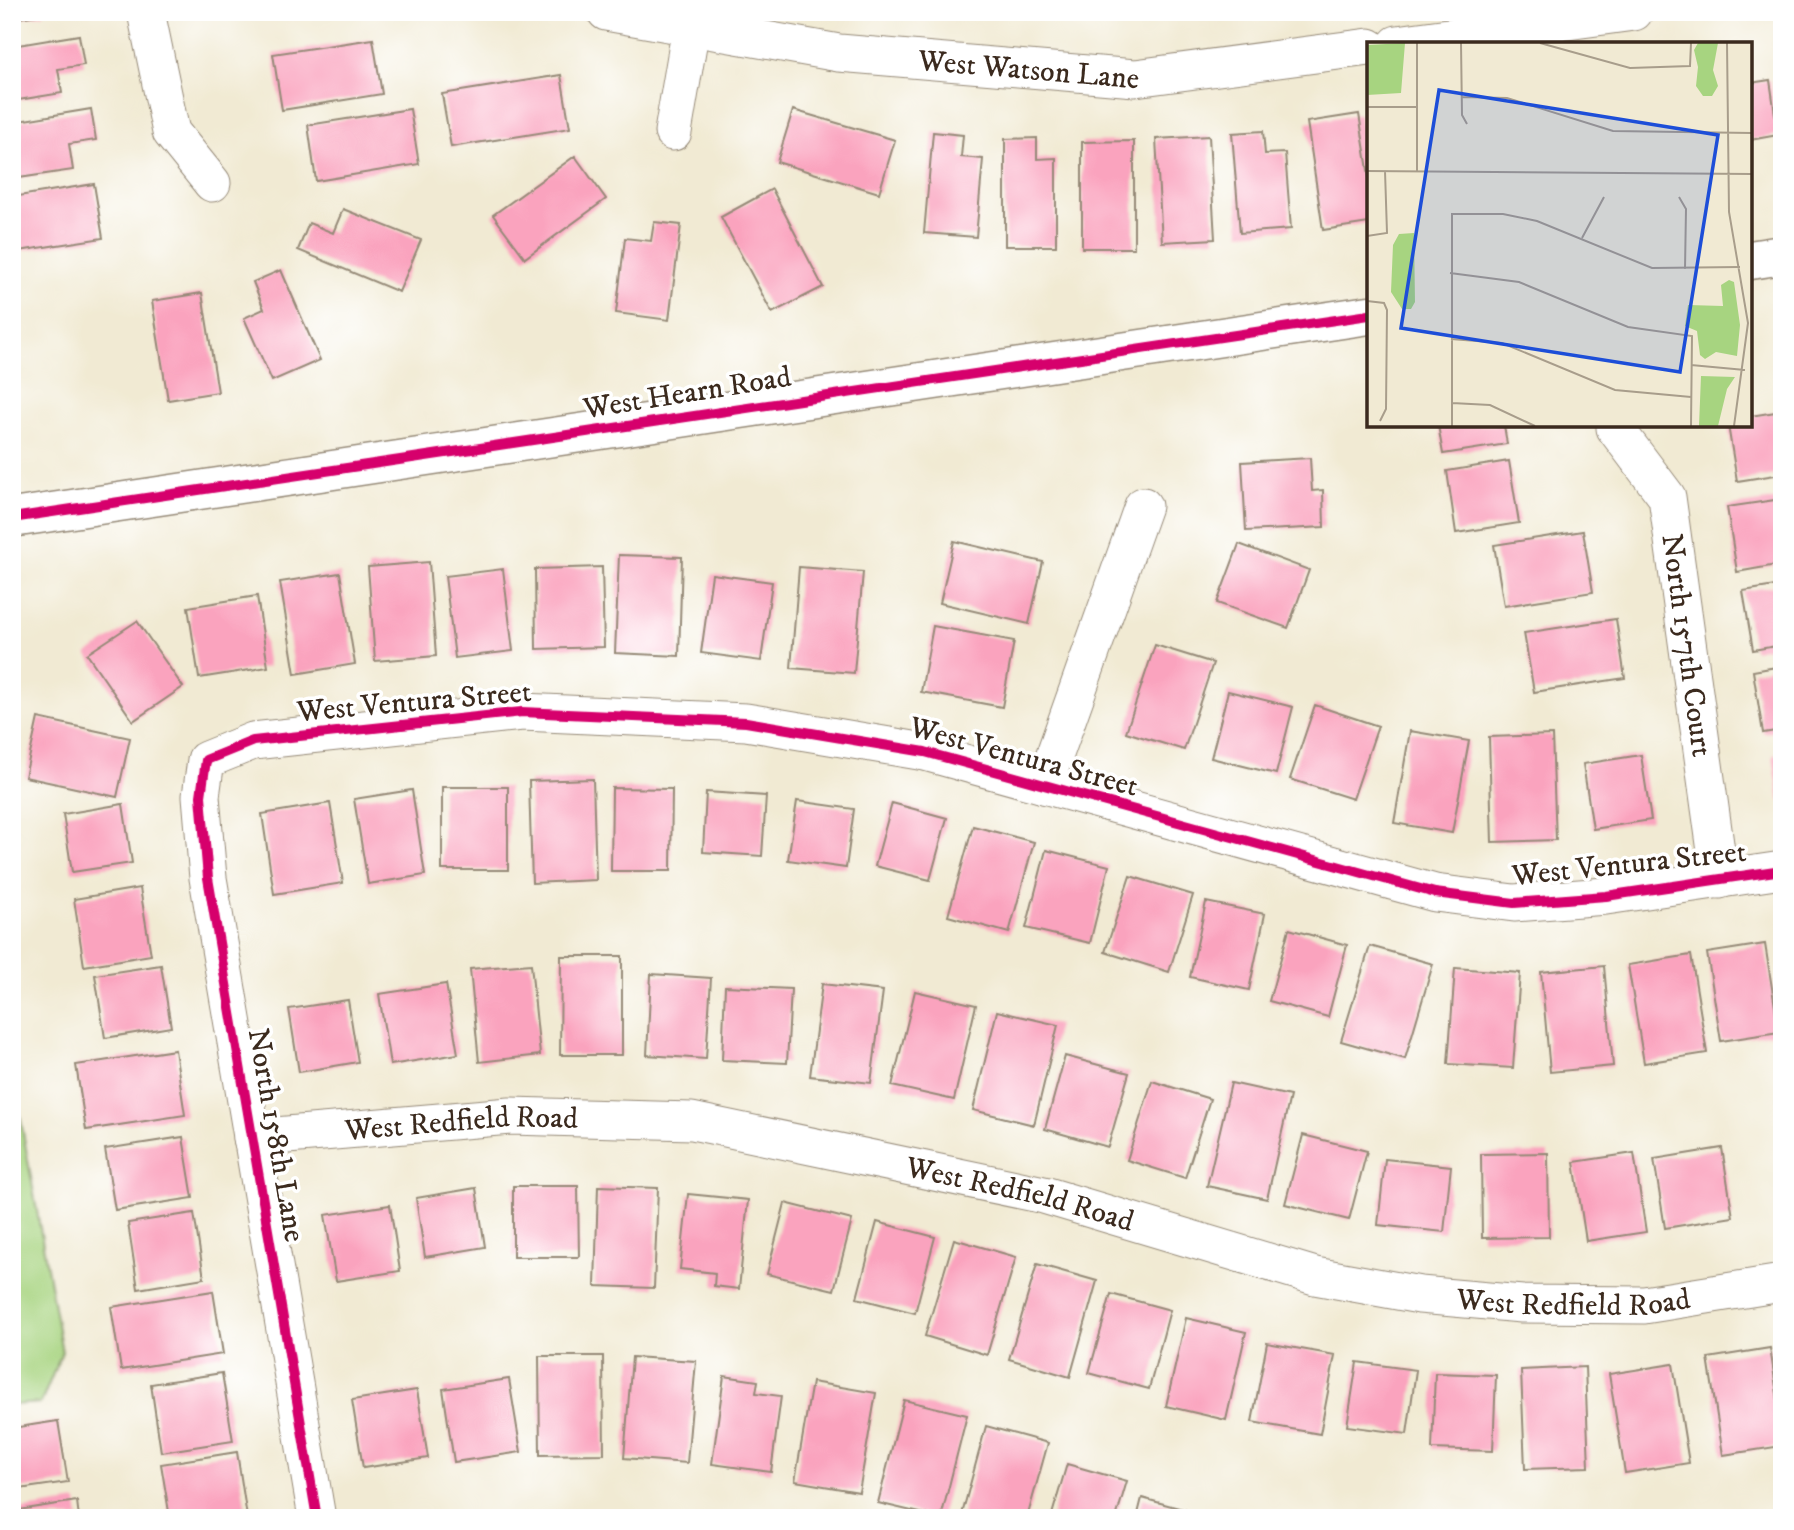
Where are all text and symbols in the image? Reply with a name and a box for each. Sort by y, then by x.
inset map [1367,42,1752,427]
street label: West Watson Lane [916,43,1141,98]
street label: West Hearn Road [580,359,794,428]
street label: North 157th Court [1652,532,1720,759]
street label: West Ventura Street [294,674,533,731]
street label: West Ventura Street [904,709,1142,806]
street label: West Ventura Street [1509,834,1748,895]
street label: North 158th Lane [239,1026,313,1245]
street label: West Redfield Road [342,1099,578,1150]
street label: West Redfield Road [901,1149,1138,1241]
street label: West Redfield Road [1454,1281,1693,1325]

